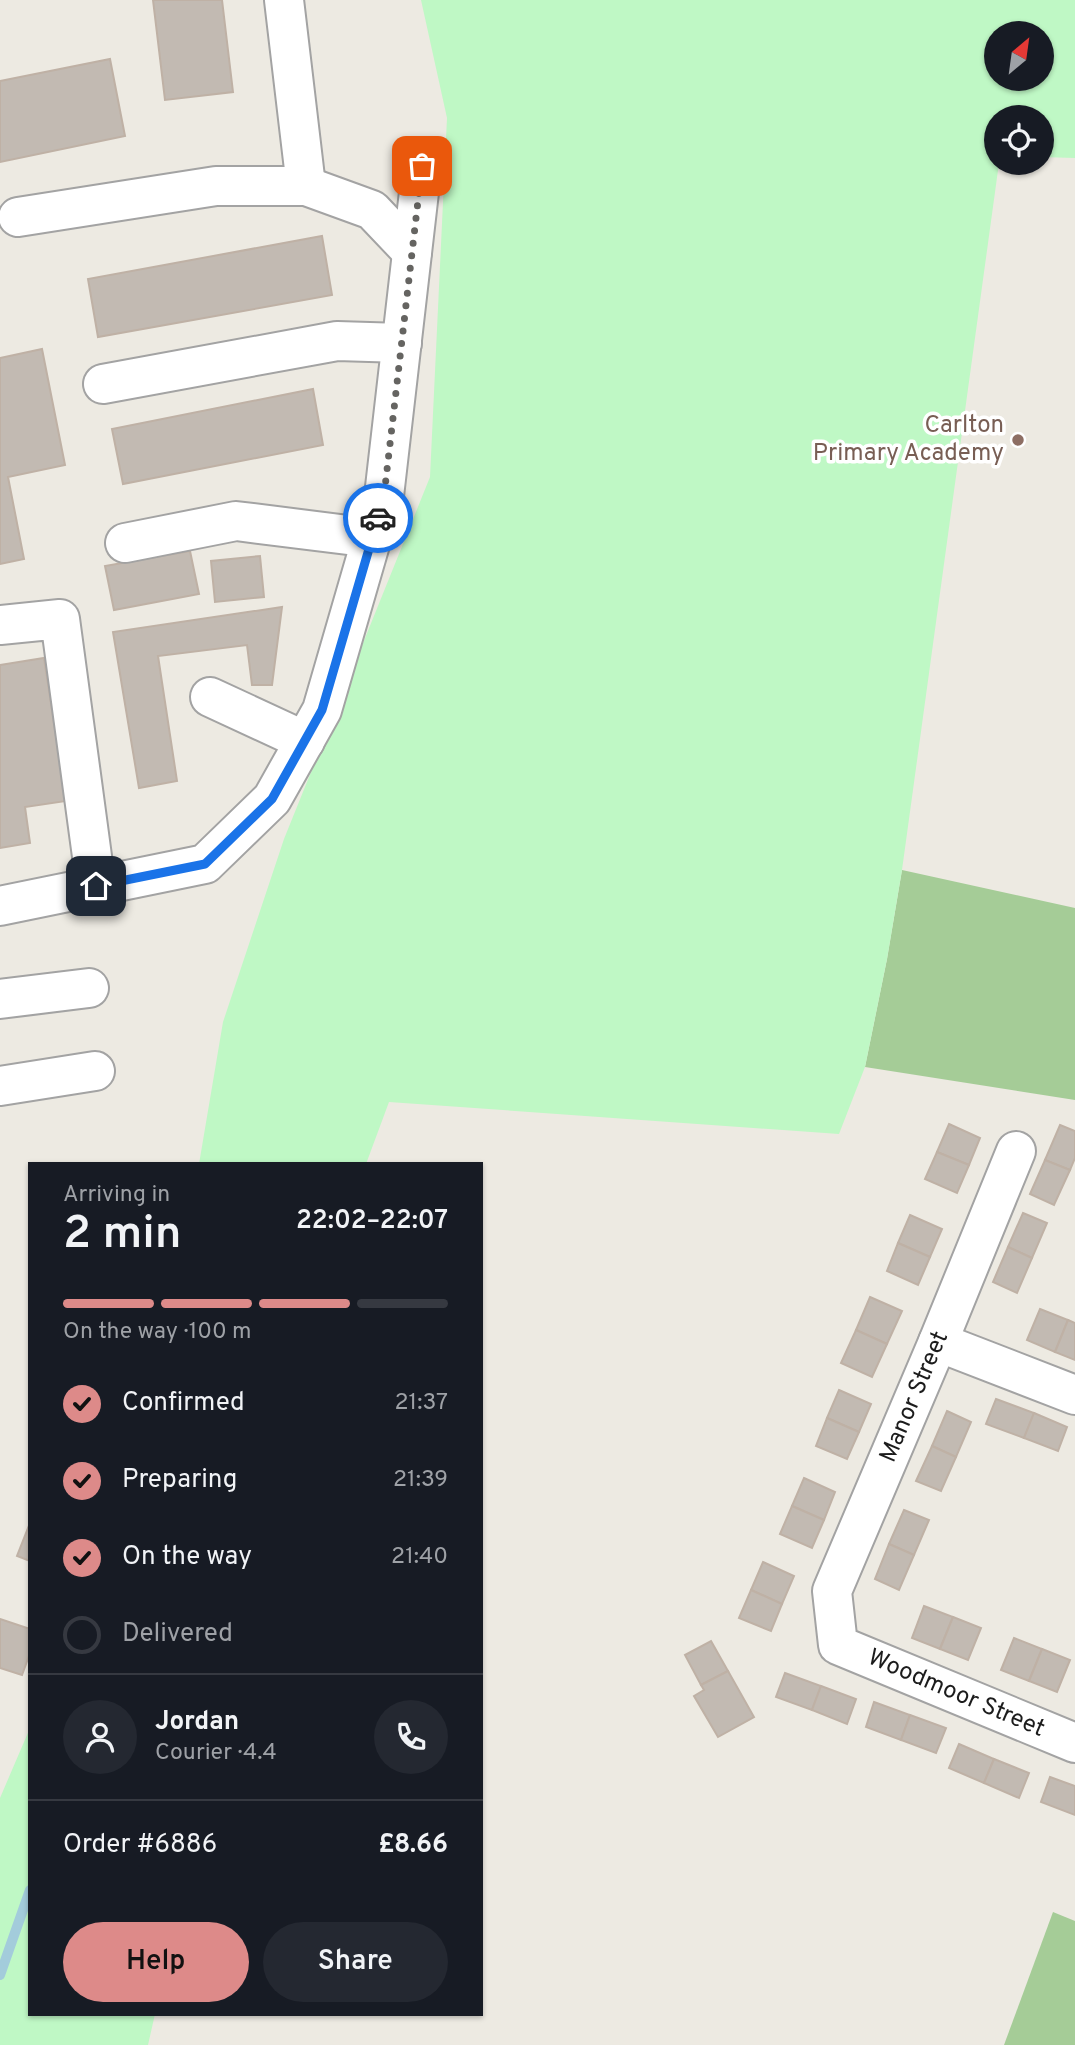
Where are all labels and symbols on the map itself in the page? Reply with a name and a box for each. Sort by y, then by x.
north arrow [984,21,1054,91]
pin [392,136,452,196]
place label: Carlton Primary Academy [813,411,1004,469]
marker: Carlton Primary Academy [1010,432,1026,448]
courier [343,483,413,553]
pin [66,856,126,916]
street label: Manor Street [874,1327,956,1467]
street label: Woodmoor Street [863,1643,1049,1745]

